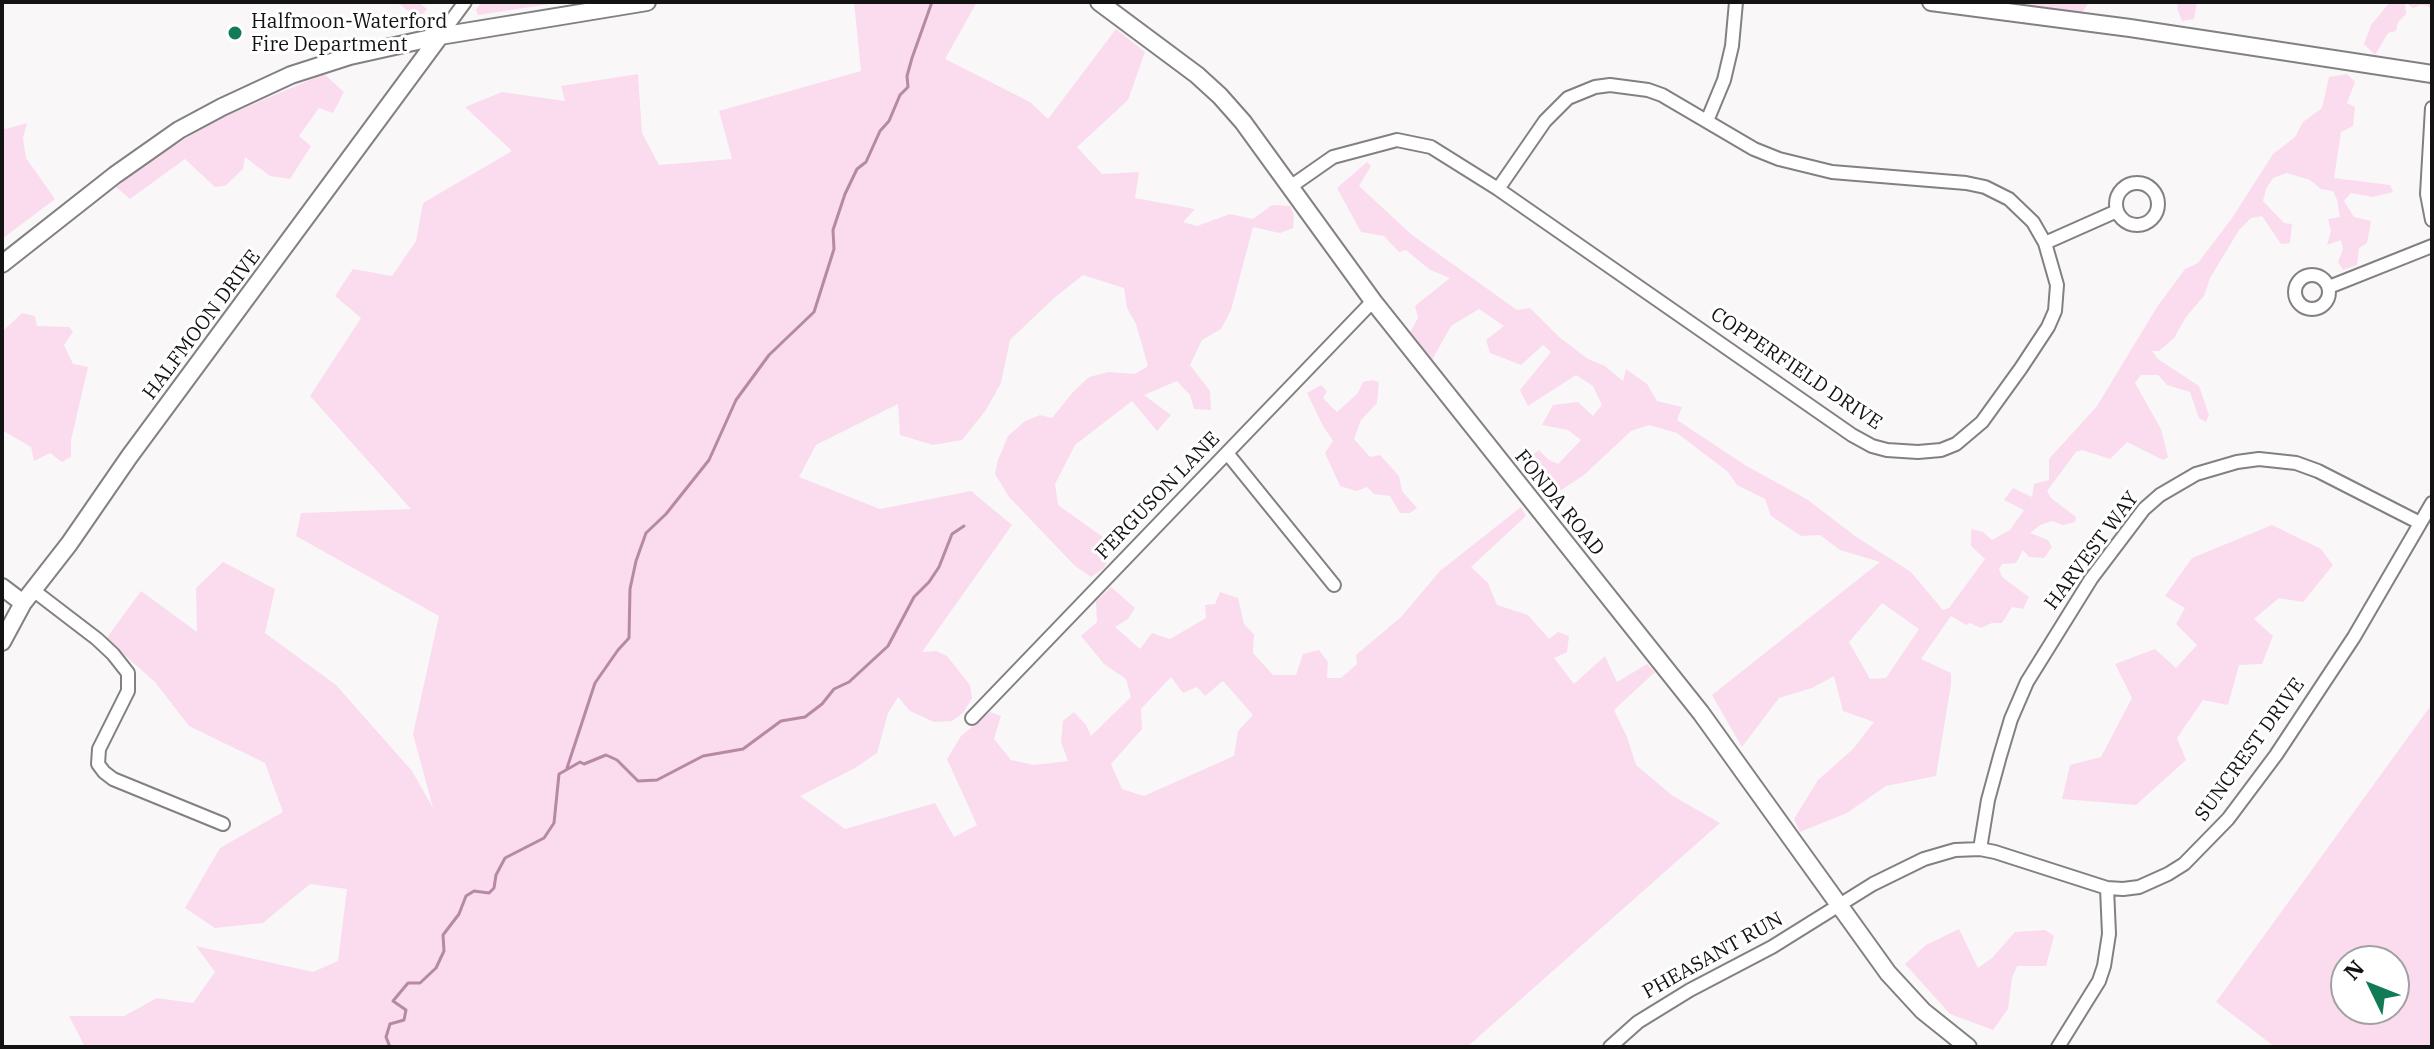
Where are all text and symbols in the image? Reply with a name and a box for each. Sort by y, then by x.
place label: Halfmoon-Waterford Fire Department [251,10,447,57]
marker: Halfmoon-Waterford Fire Department [226,24,244,42]
street label: HALFMOON DRIVE [138,246,266,404]
street label: COPPERFIELD DRIVE [1706,303,1886,435]
street label: FERGUSON LANE [1091,427,1225,565]
street label: FONDA ROAD [1509,445,1609,561]
street label: HARVEST WAY [2040,487,2144,615]
street label: SUNCREST DRIVE [2190,674,2310,826]
street label: PHEASANT RUN [1639,908,1787,1004]
north arrow [2330,945,2410,1025]
text: N [2337,953,2370,986]

